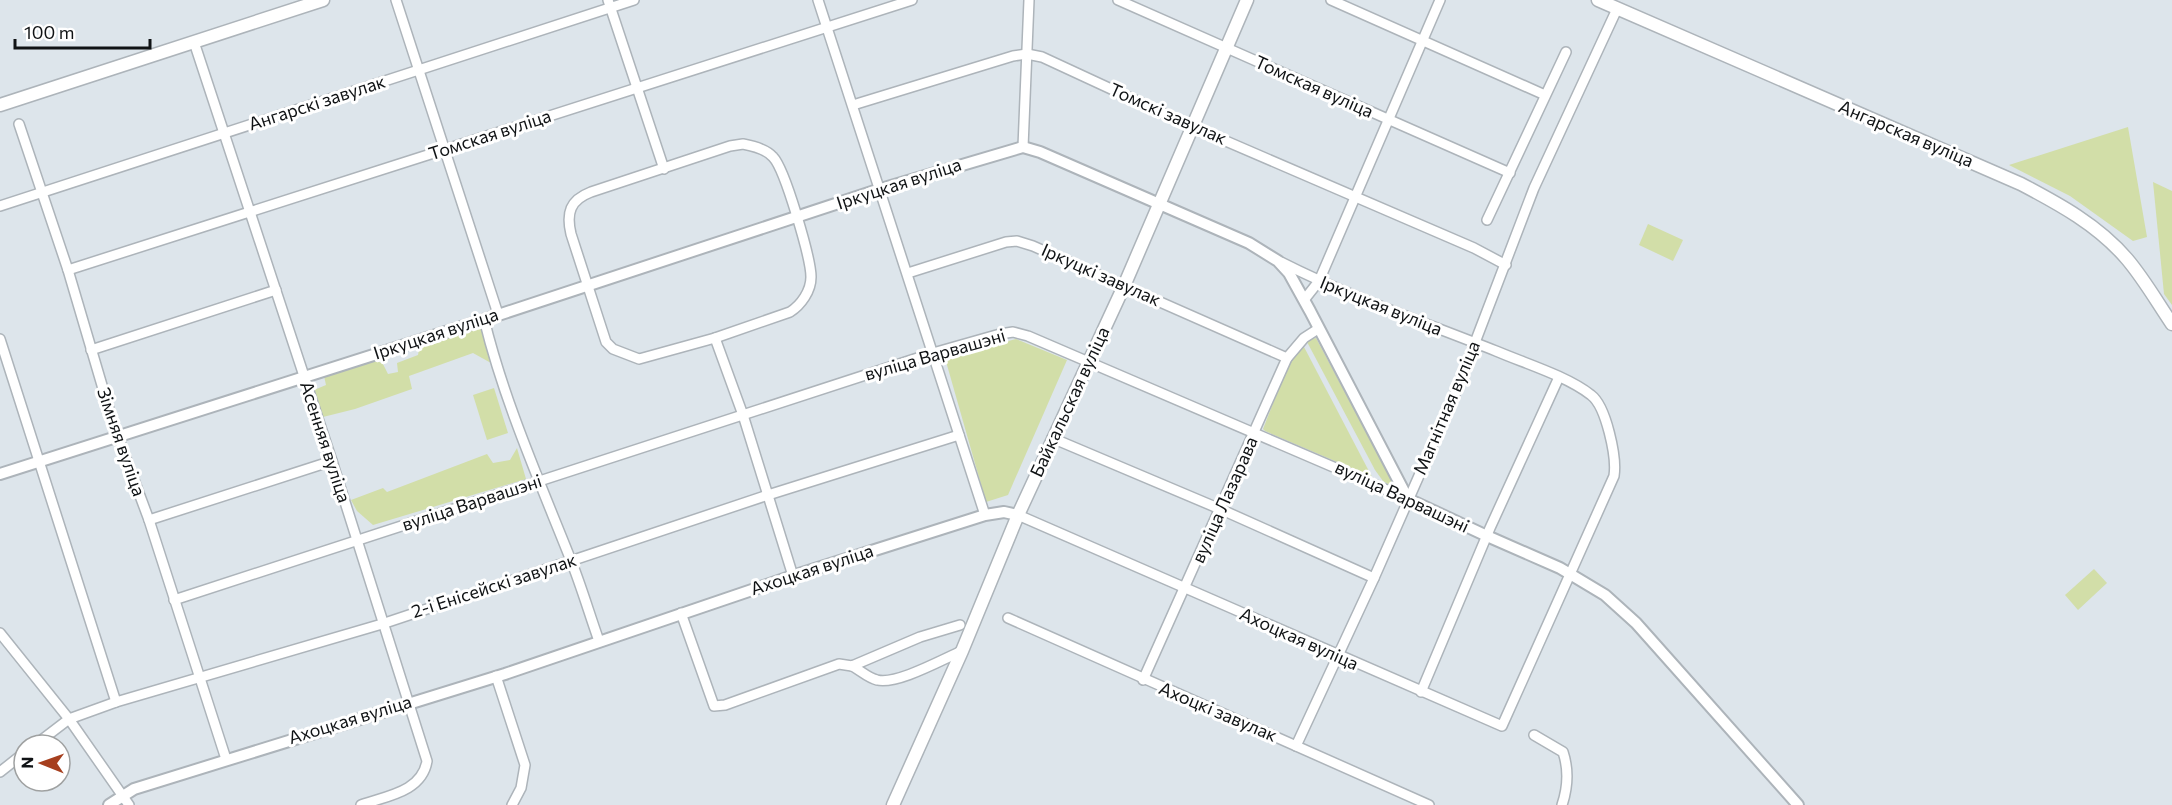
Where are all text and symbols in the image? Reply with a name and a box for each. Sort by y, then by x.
scale bar [15,12,150,50]
text: 100 m [24,21,74,43]
street label: Томская вуліца [1252,50,1377,122]
street label: Ангарскі завулак [245,69,388,135]
street label: Томскі завулак [1106,77,1231,149]
street label: Ангарская вуліца [1836,95,1977,171]
street label: Томская вуліца [426,104,554,164]
street label: Іркуцкая вуліца [834,153,964,214]
street label: Іркуцкі завулак [1038,238,1165,310]
street label: Іркуцкая вуліца [1317,271,1446,340]
street label: Іркуцкая вуліца [371,303,501,364]
street label: вуліца Варвашэні [862,323,1008,385]
street label: Байкальская вуліца [1025,323,1114,480]
street label: Магнітная вуліца [1408,337,1484,478]
street label: Асенняя вуліца [296,378,356,505]
street label: Зімняя вуліца [93,384,151,499]
street label: вуліца Лазарава [1186,433,1262,566]
street label: вуліца Варвашэні [1332,455,1473,537]
street label: вуліца Варвашэні [399,469,544,535]
street label: Ахоцкая вуліца [748,539,876,599]
street label: 2-і Енісейскі завулак [408,548,579,622]
street label: Ахоцкая вуліца [1237,602,1362,674]
street label: Ахоцкі завулак [1156,676,1281,746]
street label: Ахоцкая вуліца [285,690,414,748]
north arrow [12,733,72,793]
text: N [17,757,36,769]

